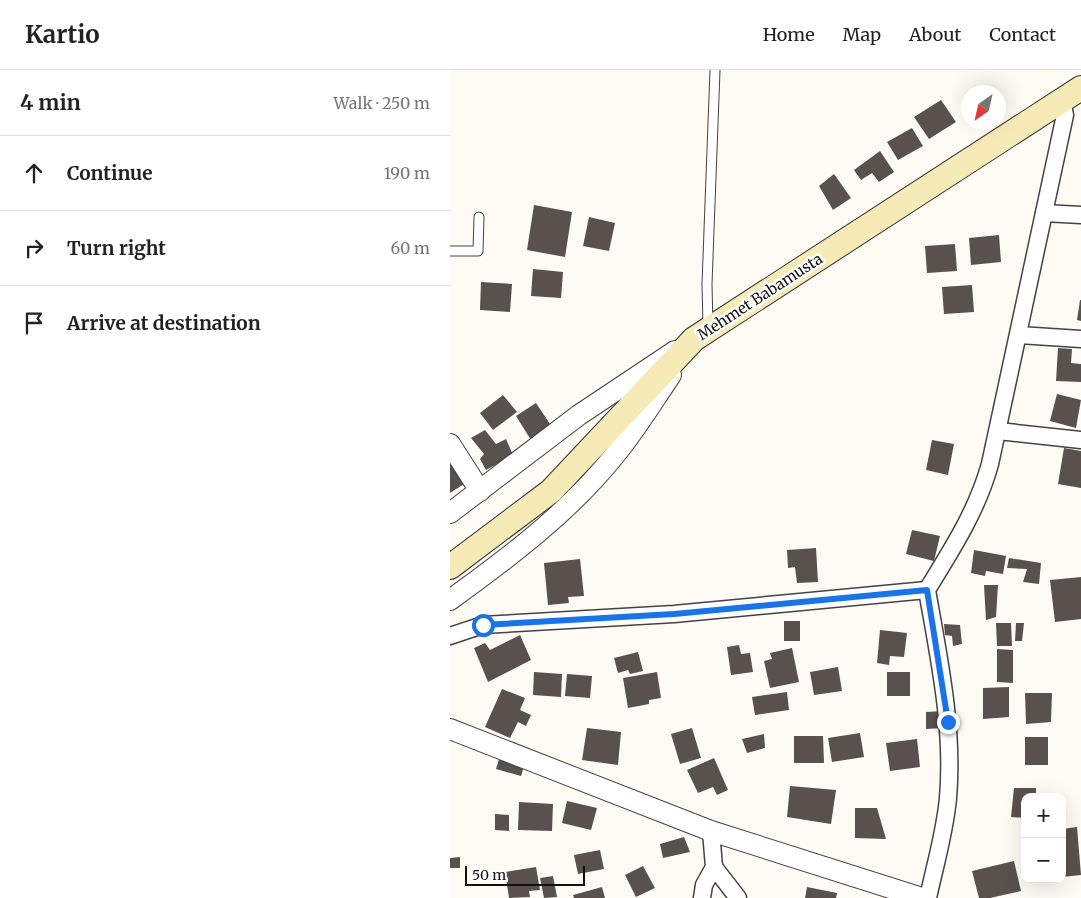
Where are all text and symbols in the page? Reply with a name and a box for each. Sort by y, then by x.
text: Kartio [25,19,100,50]
text: Home [763,23,815,46]
text: Map [843,23,881,46]
text: About [909,23,961,46]
text: Contact [989,23,1056,46]
north arrow [961,85,1006,130]
text: 4 min [20,89,81,116]
text: Walk · 250 m [334,93,430,113]
icon: ahead [20,159,48,187]
text: Continue [67,161,153,185]
text: 190 m [384,163,430,183]
icon: right [20,234,48,262]
text: Turn right [67,236,166,260]
text: 60 m [390,238,430,258]
street label: Mehmet Babamusta [694,249,826,344]
icon: arrive [20,309,48,337]
text: Arrive at destination [67,311,261,335]
route start [472,614,495,637]
route end [937,711,960,734]
map controls [1021,793,1066,883]
button: + [1021,793,1066,838]
button: − [1021,838,1066,883]
scale bar [465,863,585,886]
text: 50 m [472,866,506,884]

